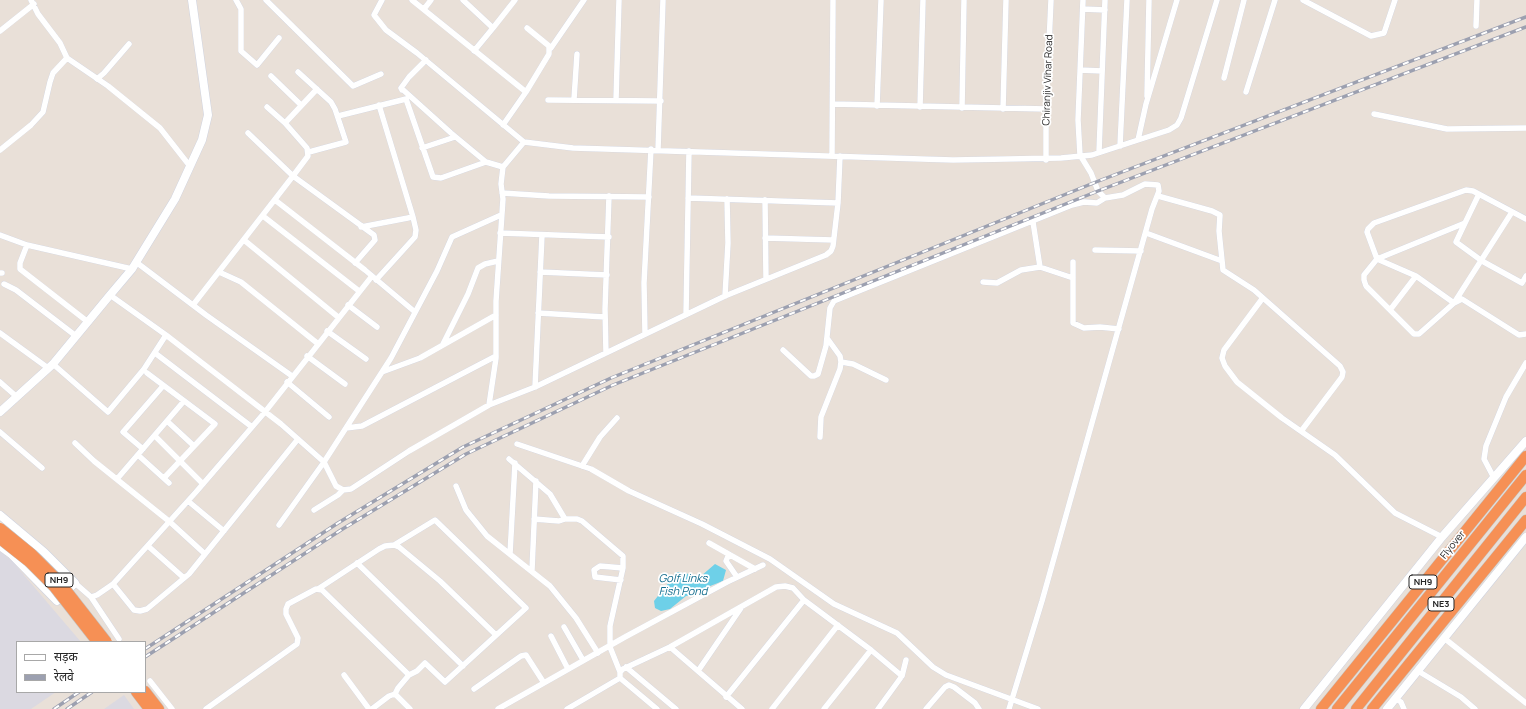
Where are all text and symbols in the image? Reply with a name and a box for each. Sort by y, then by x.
street label: Chiranjiv Vihar Road [1040,34,1056,126]
street label: Flyover [1438,529,1468,561]
water label: Golf Links Fish Pond [659,572,707,598]
road number: NH9 [45,573,73,587]
road number: NH9 [1409,575,1437,589]
road number: NE3 [1428,597,1454,611]
legend [16,641,146,693]
text: सड़क [54,648,78,665]
text: रेलवे [54,668,74,685]

